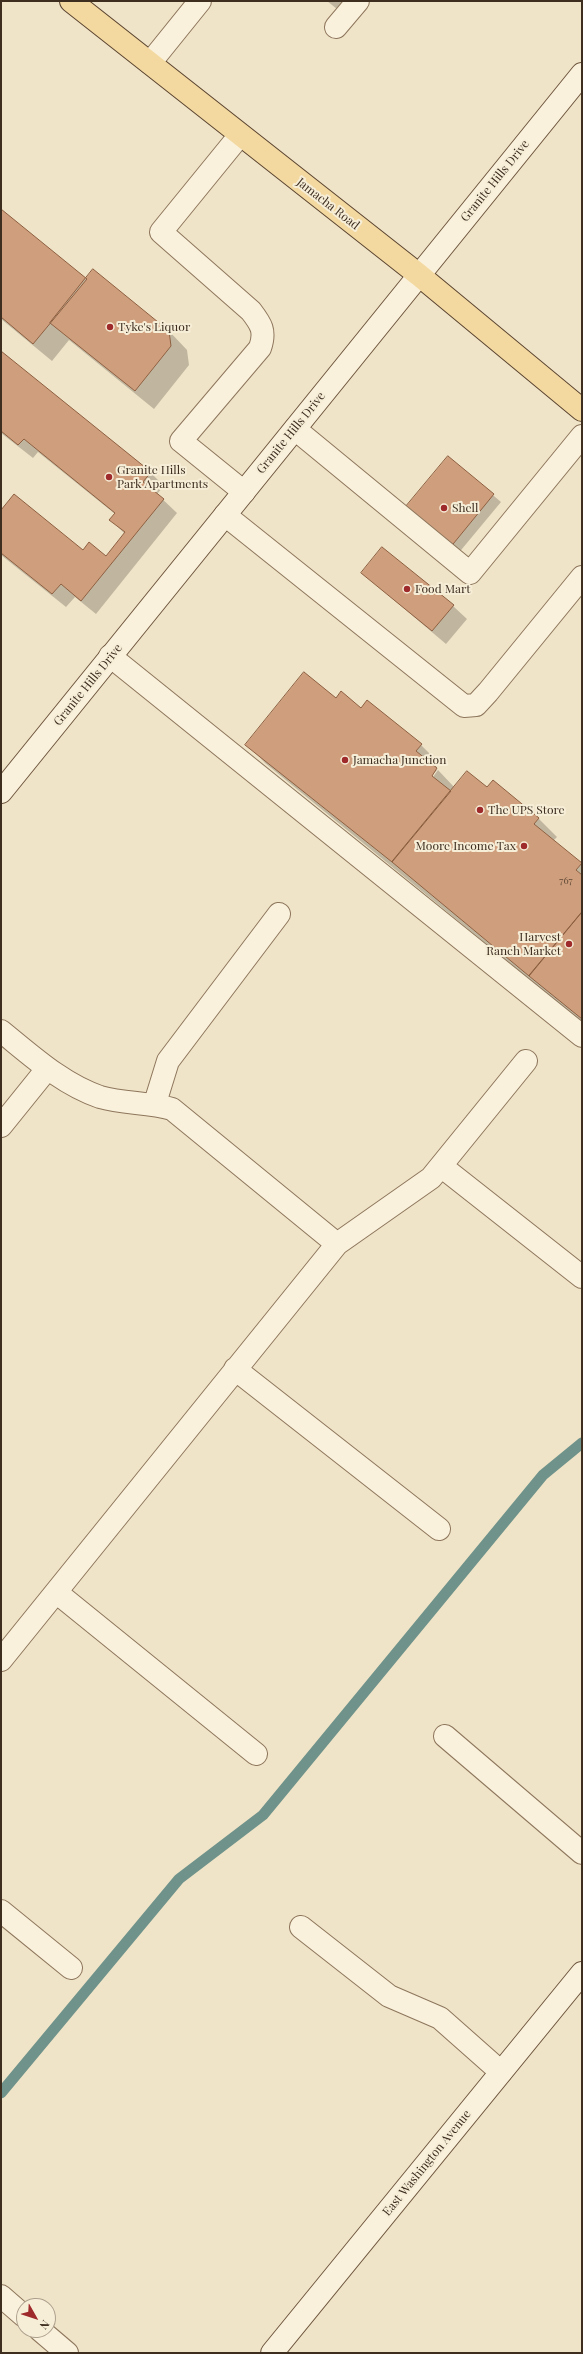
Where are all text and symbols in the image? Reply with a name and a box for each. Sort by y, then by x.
street label: Granite Hills Drive [458,137,532,225]
street label: Jamacha Road [294,175,362,233]
place label: Tyke's Liquor [118,320,190,334]
marker: Tyke's Liquor [105,322,115,332]
street label: Granite Hills Drive [254,389,328,477]
place label: Granite Hills Park Apartments [117,463,208,491]
marker: Granite Hills Park Apartments [104,472,114,482]
place label: Shell [452,501,478,515]
marker: Shell [439,503,449,513]
place label: Food Mart [415,582,471,596]
marker: Food Mart [402,584,412,594]
street label: Granite Hills Drive [51,641,125,729]
place label: Jamacha Junction [353,753,446,767]
marker: Jamacha Junction [340,755,350,765]
place label: The UPS Store [488,803,565,817]
marker: The UPS Store [475,805,485,815]
place label: Moore Income Tax [416,839,516,853]
marker: Moore Income Tax [519,841,529,851]
house number: 767 [559,875,573,887]
place label: Harvest Ranch Market [486,930,561,958]
marker: Harvest Ranch Market [564,939,574,949]
street label: East Washington Avenue [380,2107,474,2219]
north arrow [16,2298,56,2338]
text: N [37,2317,53,2333]

